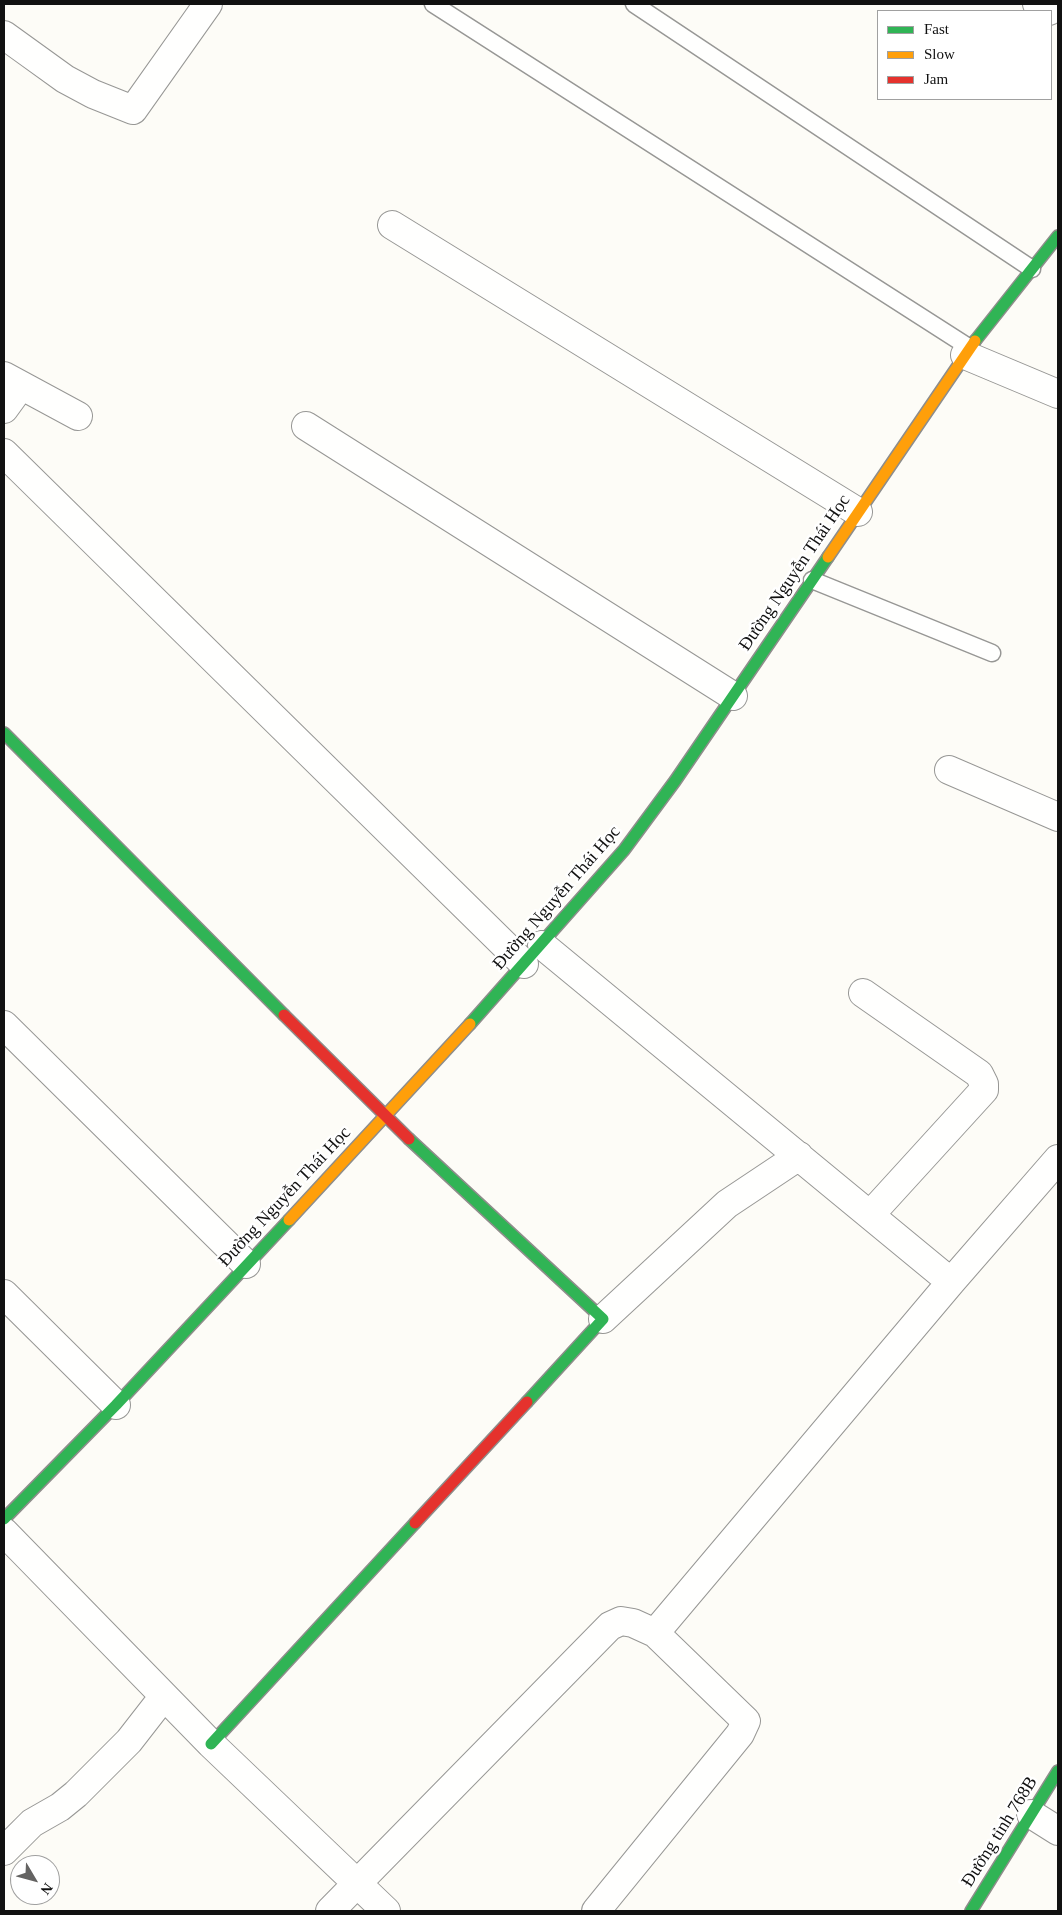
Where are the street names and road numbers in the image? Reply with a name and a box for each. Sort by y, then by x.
street label: Đường Nguyễn Thái Học [735,491,855,655]
street label: Đường Nguyễn Thái Học [489,822,625,974]
street label: Đường Nguyễn Thái Học [214,1122,356,1272]
street label: Đường tỉnh 768B [957,1773,1043,1891]

